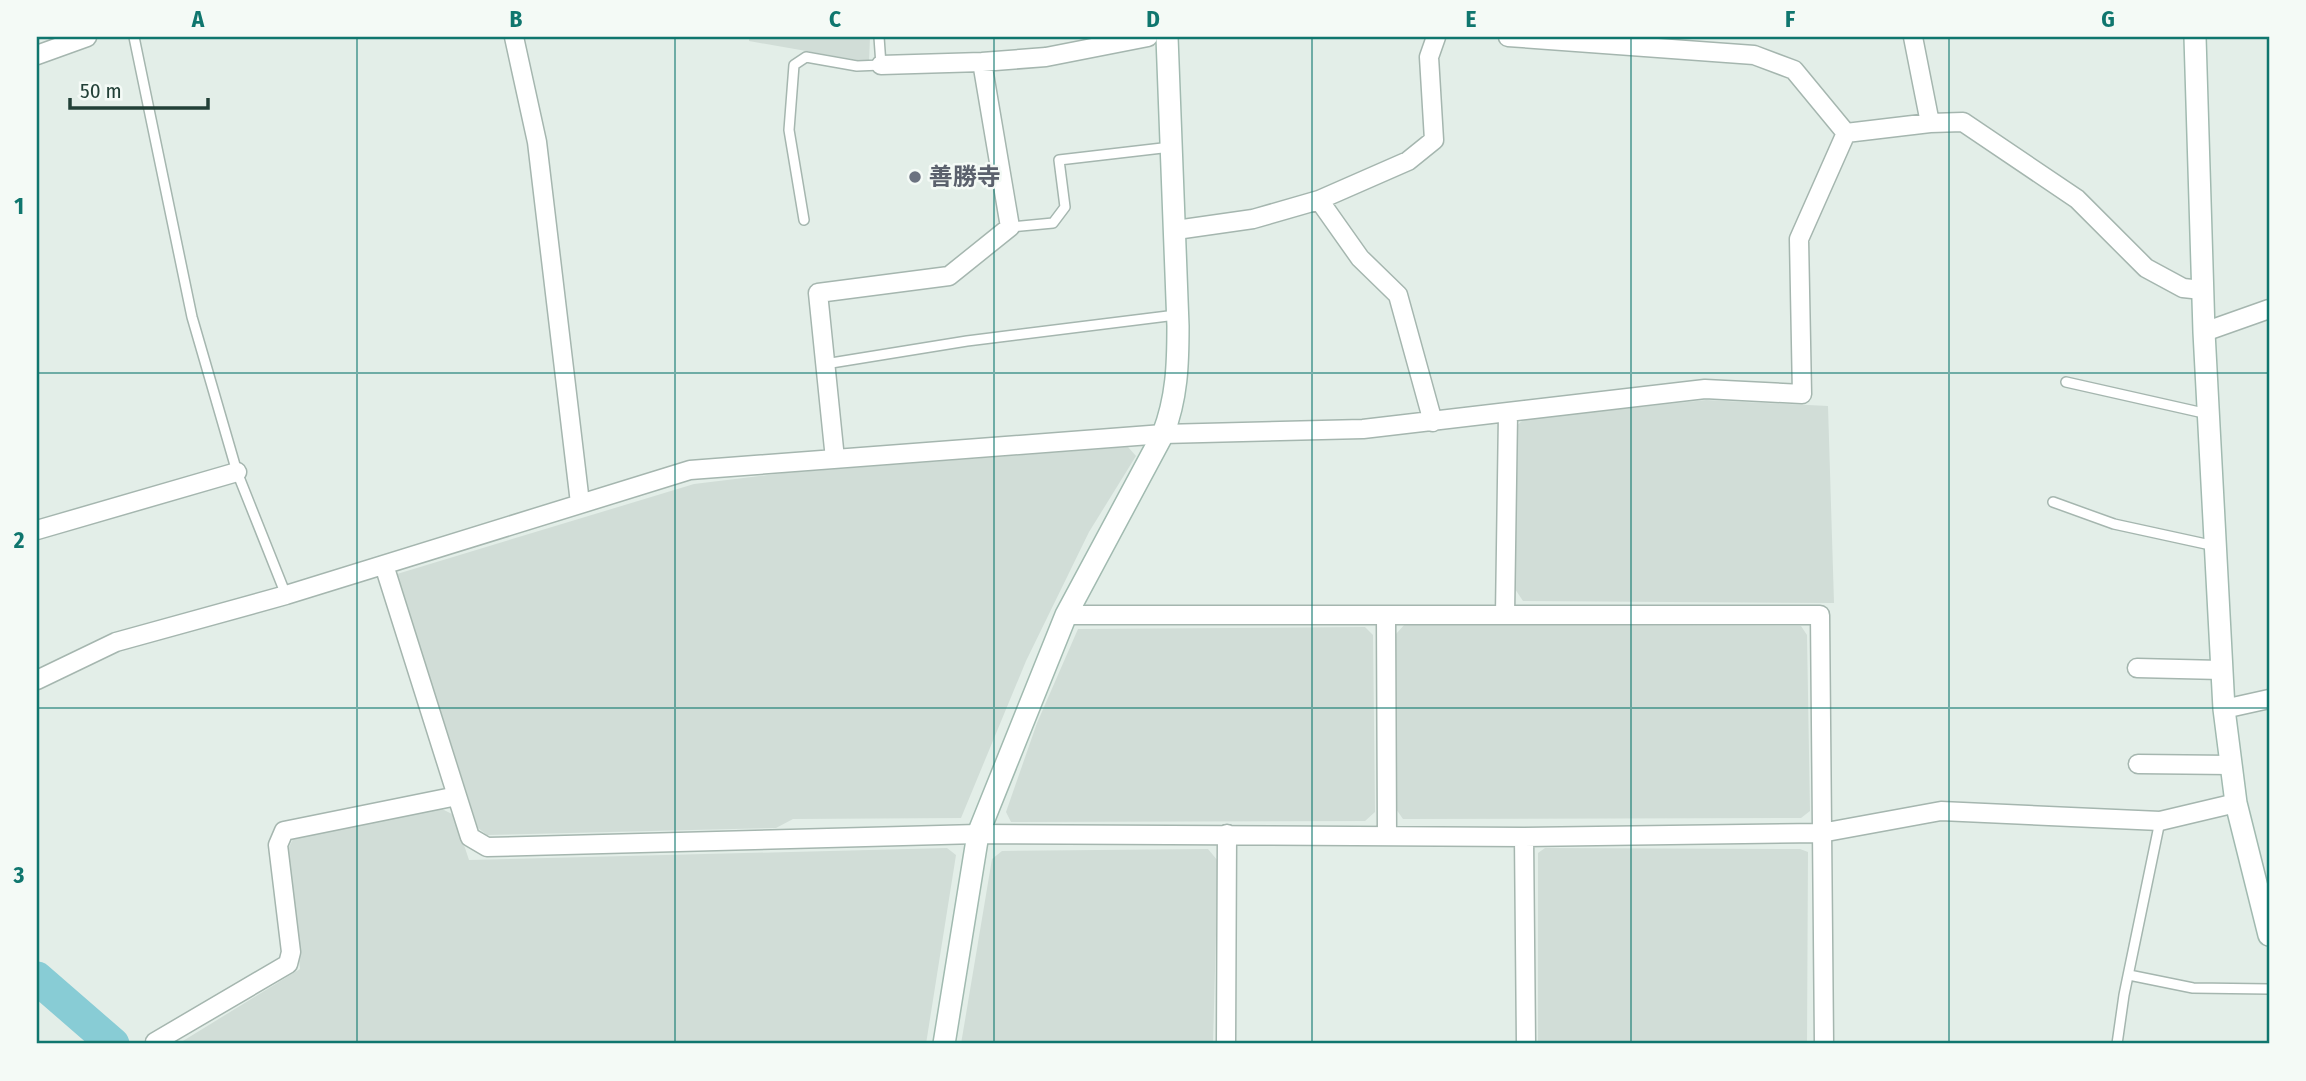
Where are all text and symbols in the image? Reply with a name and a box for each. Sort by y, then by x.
text: A [191,5,205,33]
text: B [510,5,523,33]
text: C [829,5,841,33]
text: D [1146,5,1160,33]
text: E [1466,5,1477,33]
text: F [1785,5,1795,33]
text: G [2101,5,2115,33]
scale bar [70,66,208,110]
text: 50 m [80,78,122,104]
place label: 善勝寺 [929,163,1001,191]
marker: 善勝寺 [907,169,923,185]
text: 1 [14,192,24,220]
text: 2 [13,526,25,554]
text: 3 [13,861,25,889]

